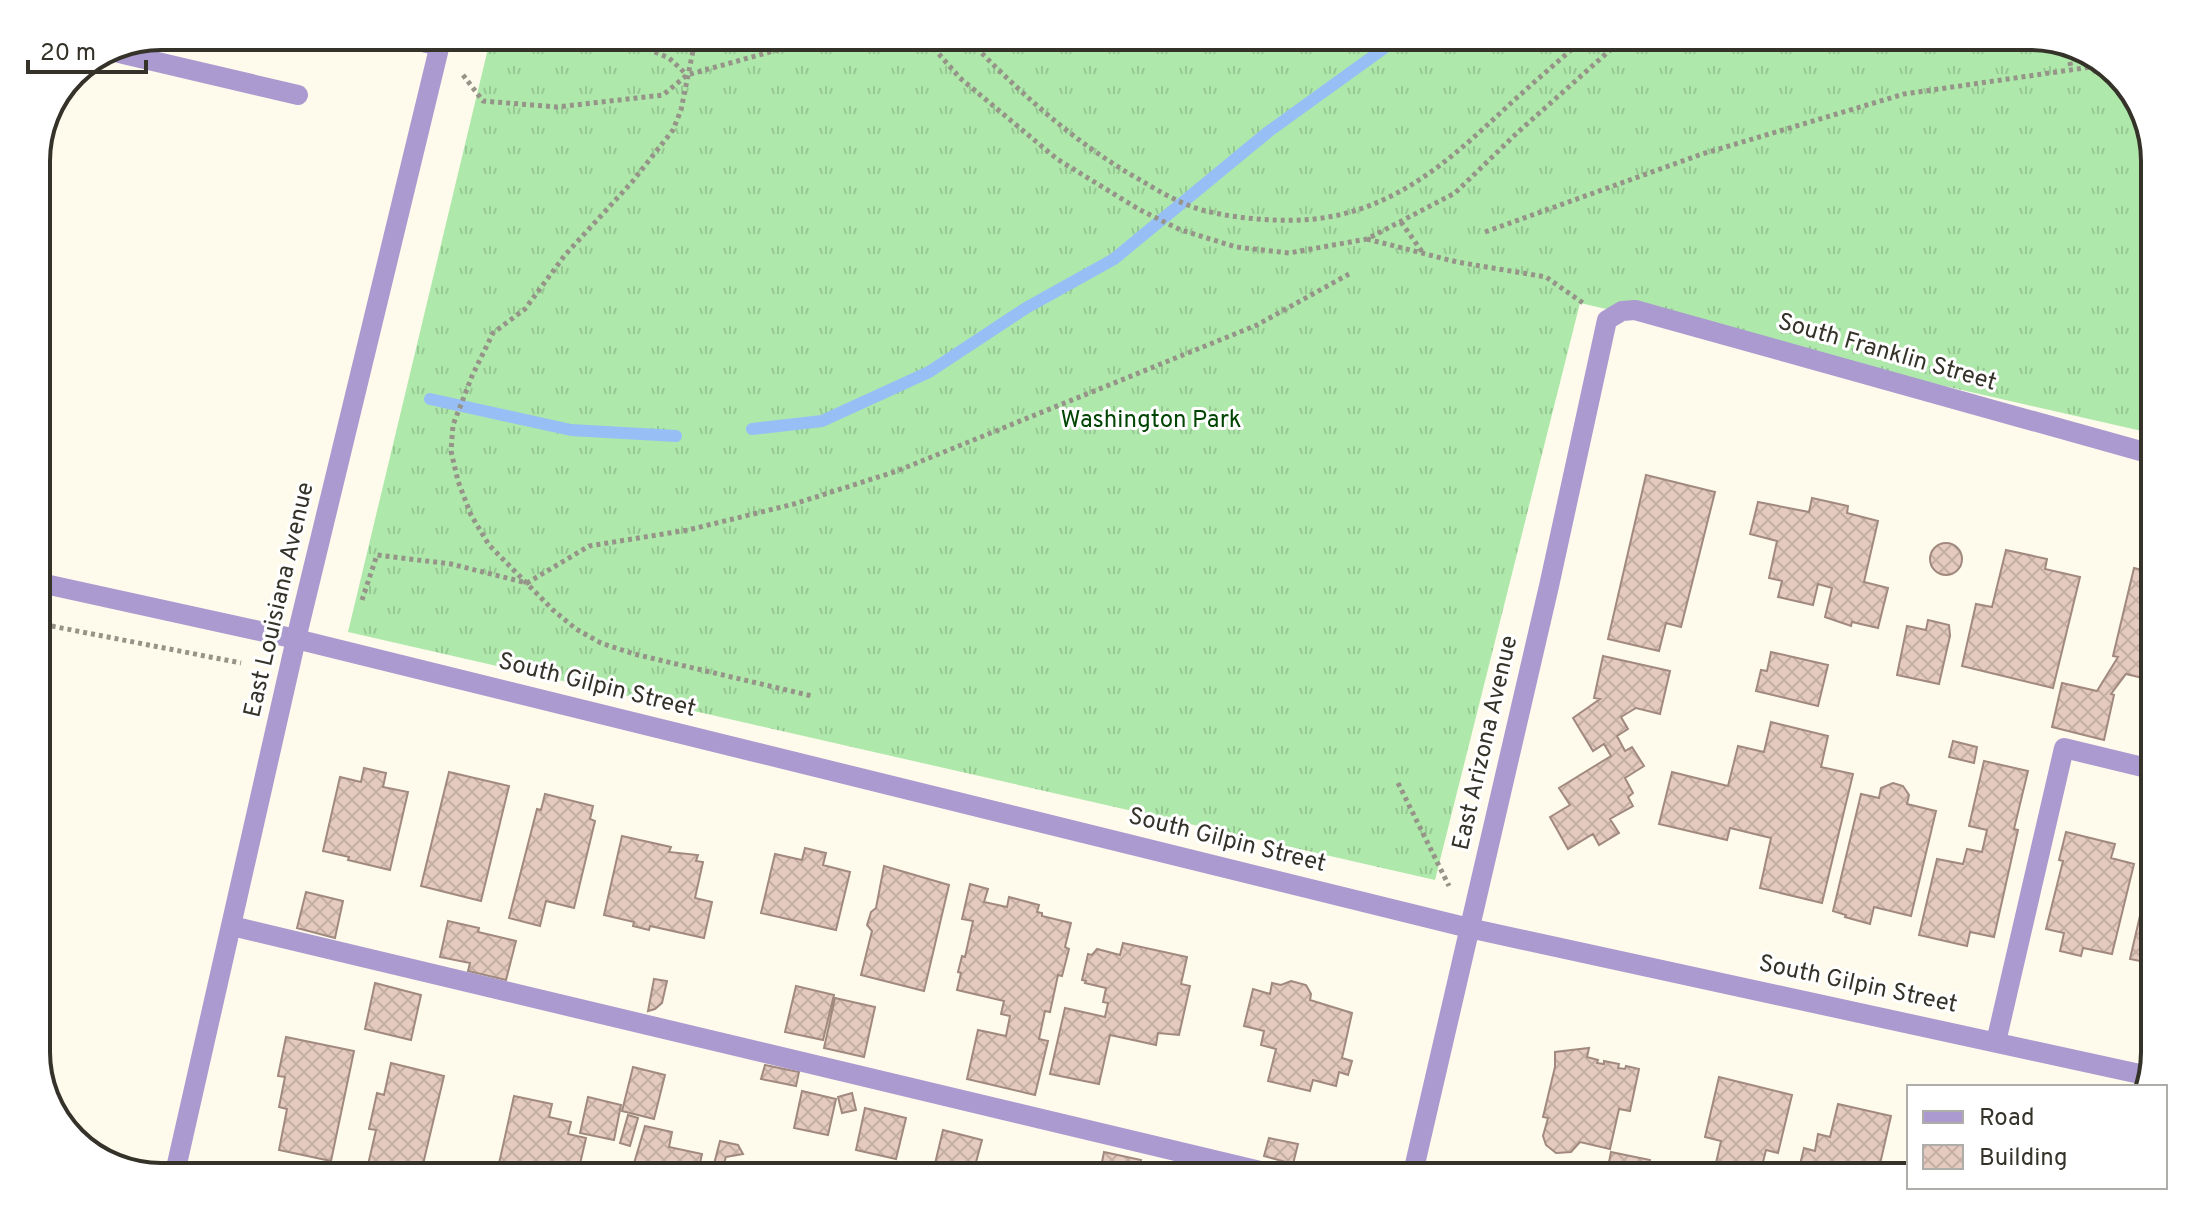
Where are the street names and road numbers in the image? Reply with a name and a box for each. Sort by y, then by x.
street label: South Franklin Street [1774,307,2000,399]
street label: East Louisiana Avenue [238,479,322,721]
street label: East Arizona Avenue [1447,633,1525,853]
street label: South Gilpin Street [495,647,699,725]
street label: South Gilpin Street [1125,802,1329,880]
street label: South Gilpin Street [1756,949,1960,1021]

